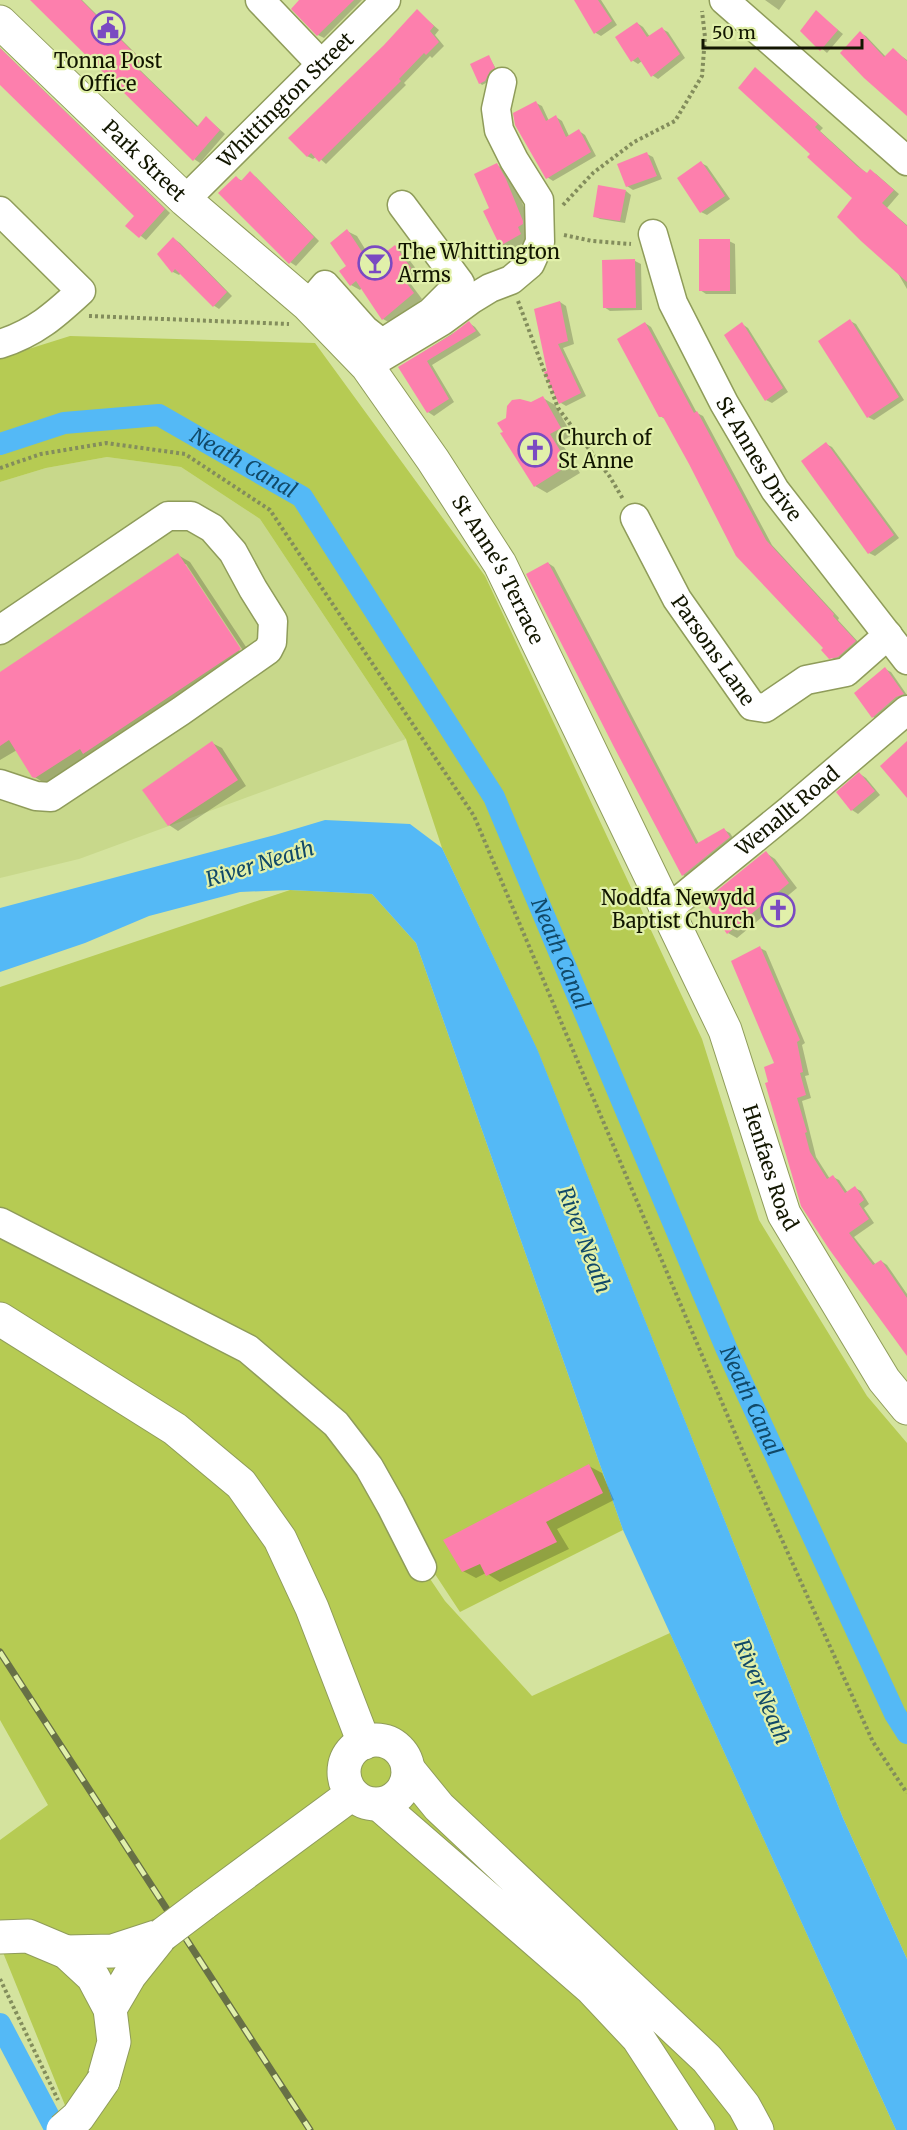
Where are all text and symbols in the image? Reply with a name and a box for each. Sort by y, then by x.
public building icon: Tonna Post Office [90,10,126,46]
scale bar [703,12,862,50]
text: 50 m [712,21,756,44]
street label: Whittington Street [211,26,359,173]
place label: Tonna Post Office [54,48,163,96]
street label: Park Street [97,114,192,206]
place label: The Whittington Arms [397,239,560,287]
bar icon: The Whittington Arms [357,245,393,281]
street label: St Annes Drive [711,392,807,526]
water label: Neath Canal [186,422,302,504]
place label: Church of St Anne [558,425,653,473]
church icon: Church of St Anne [517,432,553,468]
street label: St Anne's Terrace [447,490,550,648]
street label: Parsons Lane [666,590,761,710]
street label: Wenallt Road [730,760,844,861]
water label: River Neath [202,834,317,893]
place label: Noddfa Newydd Baptist Church [601,885,755,933]
church icon: Noddfa Newydd Baptist Church [760,892,796,928]
water label: Neath Canal [525,894,596,1014]
street label: Henfaes Road [738,1101,804,1235]
water label: River Neath [552,1183,617,1297]
water label: Neath Canal [714,1341,788,1460]
water label: River Neath [728,1635,797,1749]

